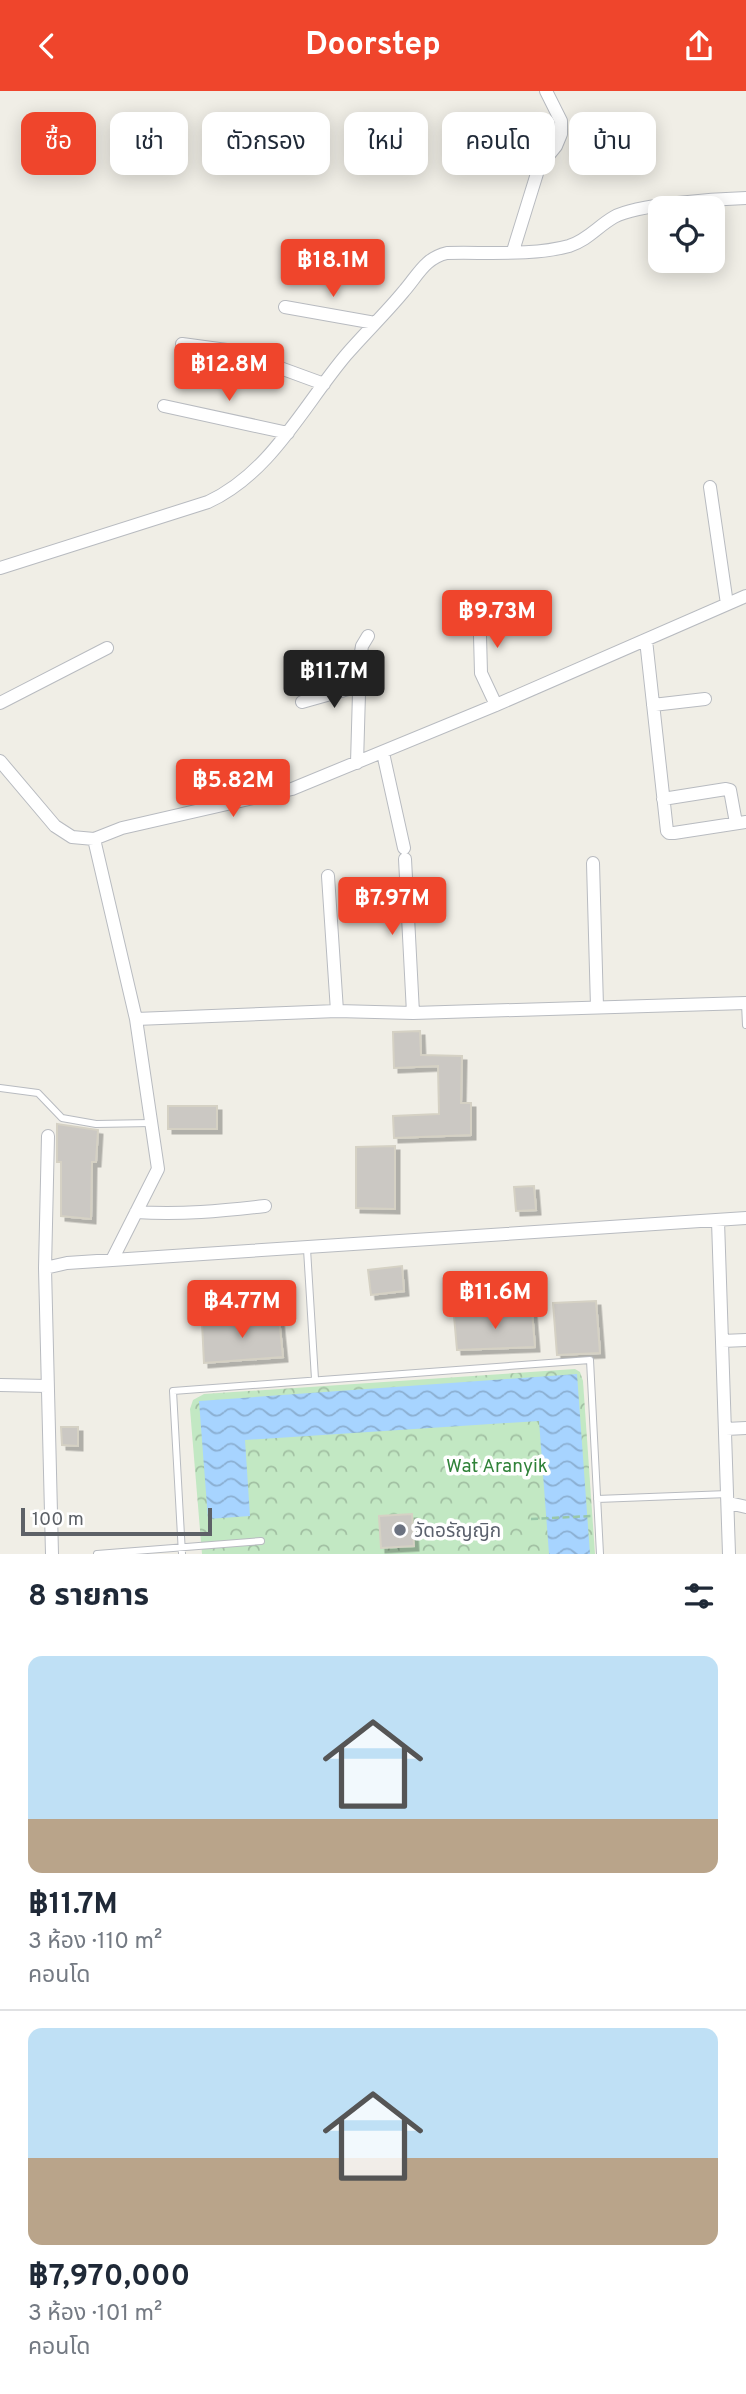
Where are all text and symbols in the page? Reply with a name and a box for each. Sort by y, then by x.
text: Doorstep [305,26,441,66]
icon: back [28,27,66,65]
icon: share [680,27,718,65]
chip: ซื้อ [21,112,96,175]
chip: เช่า [110,112,188,175]
chip: ตัวกรอง [202,112,330,175]
chip: ใหม่ [344,112,428,175]
chip: คอนโด [442,112,555,175]
chip: บ้าน [569,112,656,175]
map controls [648,196,725,273]
button: locate [648,196,725,273]
pin: ฿18.1M [276,239,390,299]
text: ฿18.1M [297,247,369,276]
pin: ฿12.8M [172,343,286,403]
text: ฿12.8M [190,351,268,380]
pin: ฿9.73M [440,591,554,650]
text: ฿9.73M [458,598,536,627]
pin: ฿11.7M [277,651,391,710]
text: ฿11.7M [300,658,368,687]
pin: ฿5.82M [176,759,290,819]
text: ฿5.82M [192,767,274,796]
pin: ฿7.97M [335,877,449,937]
text: ฿7.97M [354,885,430,914]
pin: ฿11.6M [438,1271,552,1331]
text: ฿11.6M [459,1279,531,1308]
pin: ฿4.77M [185,1281,299,1340]
text: ฿4.77M [203,1288,281,1317]
park label: Wat Aranyik [446,1455,548,1479]
scale bar [21,1505,212,1537]
text: 100 m [32,1508,84,1532]
place label: วัดอรัญญิก [414,1520,501,1544]
marker: วัดอรัญญิก [392,1522,408,1538]
icon: filters [680,1577,718,1615]
text: 8 รายการ [28,1579,149,1616]
icon: home [310,1701,436,1827]
text: ฿11.7M [28,1887,118,1924]
text: 3 ห้อง · 110 m² [28,1928,162,1957]
text: คอนโด [28,1962,90,1991]
icon: home [310,2073,436,2199]
text: ฿7,970,000 [28,2259,190,2296]
text: 3 ห้อง · 101 m² [28,2300,162,2329]
text: คอนโด [28,2334,90,2363]

